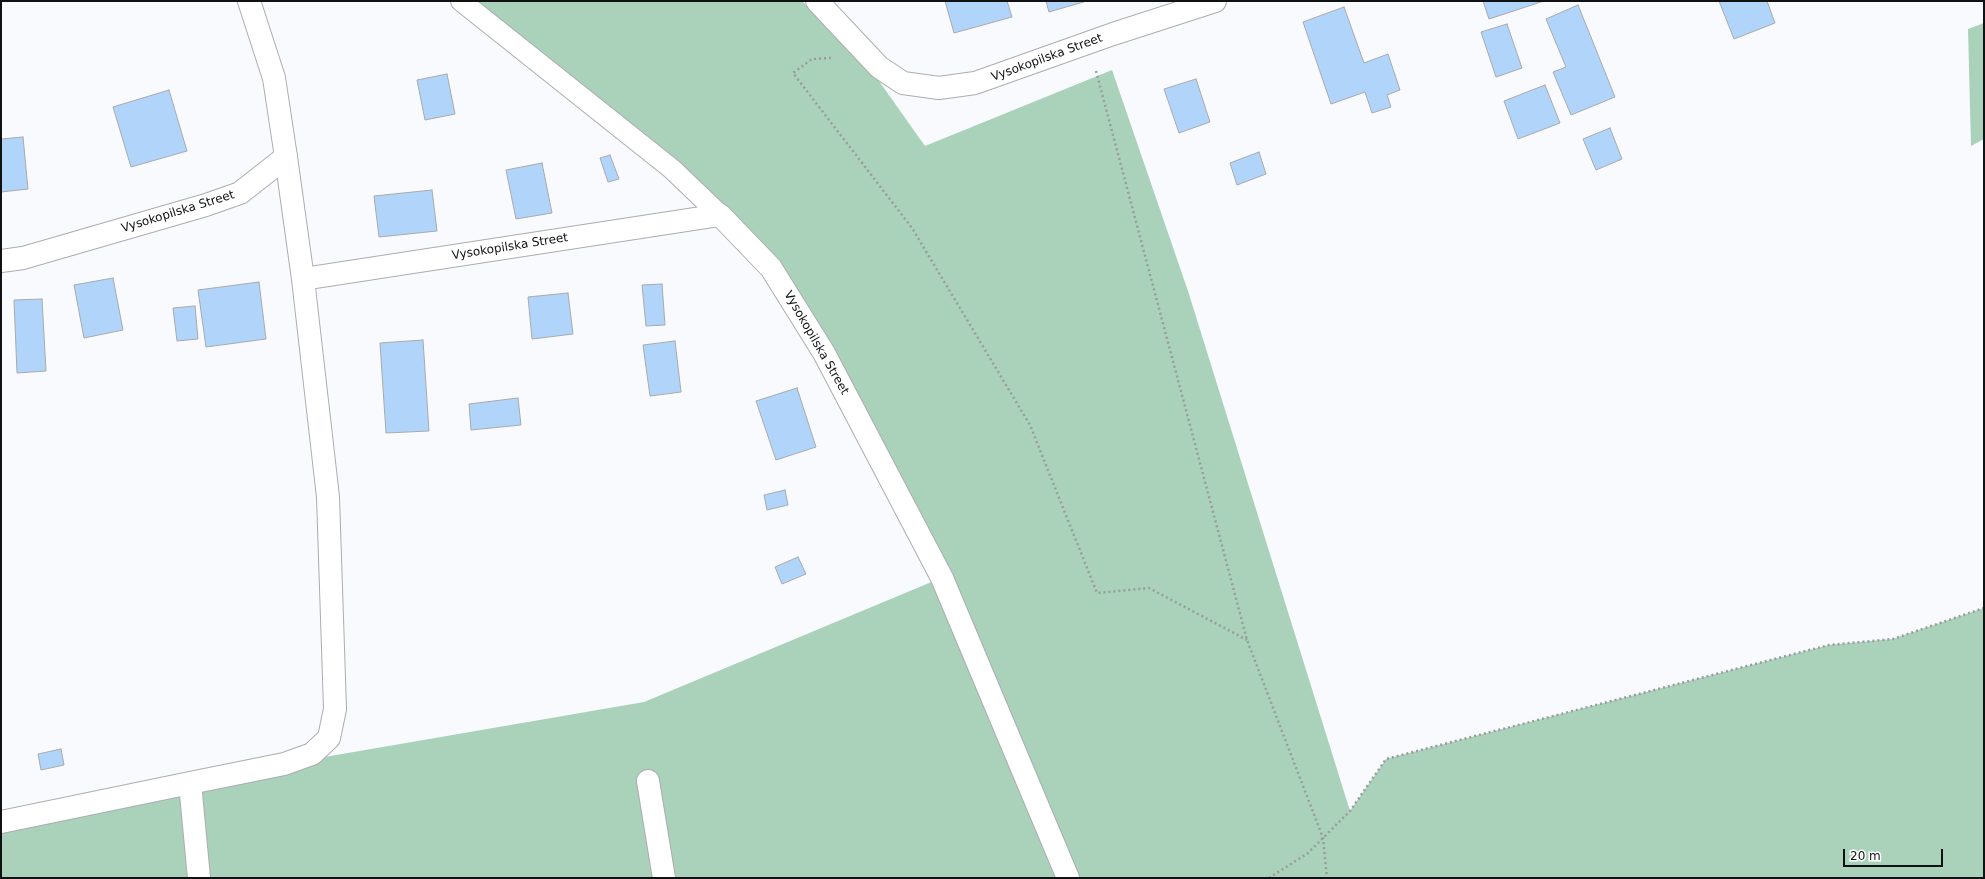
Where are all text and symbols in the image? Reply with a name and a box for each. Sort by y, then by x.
street label: Vysokopilska Street [989,31,1105,85]
street label: Vysokopilska Street [120,188,236,236]
street label: Vysokopilska Street [451,231,569,263]
street label: Vysokopilska Street [780,289,852,397]
scale bar [1845,841,1945,867]
text: 20 m [1850,849,1881,863]

